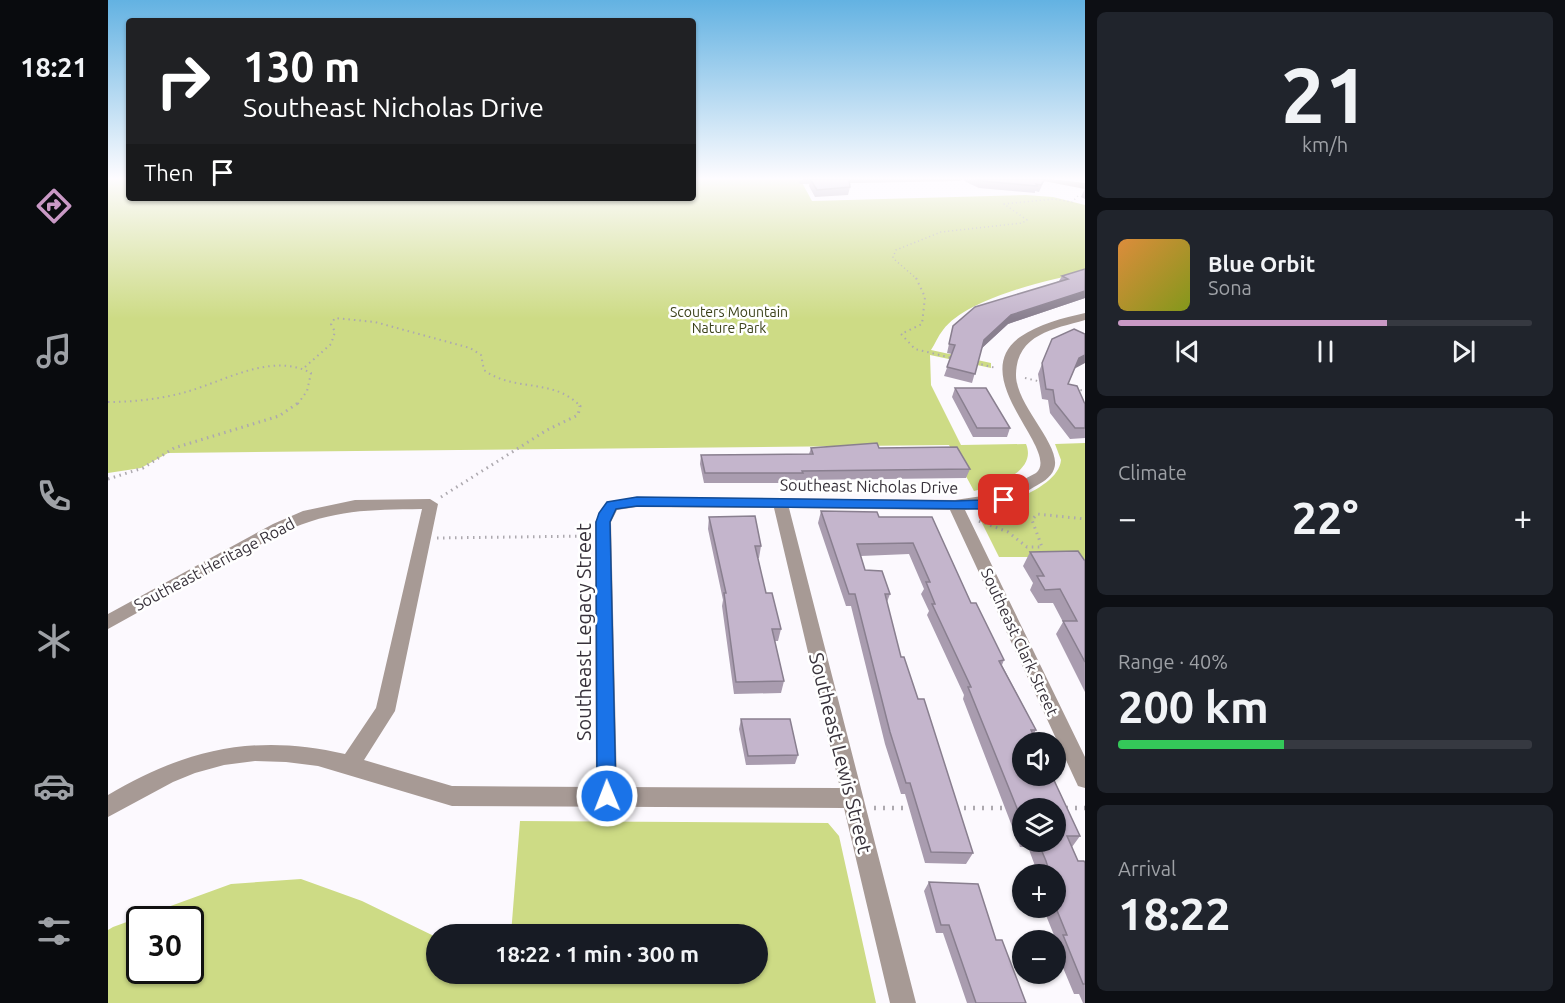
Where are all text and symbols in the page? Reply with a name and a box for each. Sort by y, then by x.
icon: right [144,42,222,120]
text: 130 m [243,43,360,90]
text: 21 [1281,50,1369,138]
text: 18:21 [20,52,88,82]
text: Southeast Nicholas Drive [243,92,544,122]
text: km/h [1302,133,1348,156]
icon: arrive [206,156,239,189]
text: Then [144,160,194,185]
icon: directions [33,185,75,227]
text: Blue Orbit [1208,251,1315,276]
text: Sona [1208,276,1252,299]
park label: Scouters Mountain Nature Park [670,304,788,336]
icon: music [33,330,75,372]
icon: previous [1171,335,1204,368]
icon: pause [1309,335,1342,368]
icon: next [1447,335,1480,368]
text: Climate [1118,461,1187,484]
pin [978,474,1029,525]
icon: phone [33,475,75,517]
street label: Southeast Nicholas Drive [780,475,958,497]
icon: arrive [987,483,1020,516]
text: 22° [1292,492,1358,543]
text: − [1118,499,1137,536]
text: + [1513,499,1532,536]
street label: Southeast Heritage Road [131,514,297,614]
street label: Southeast Legacy Street [572,523,595,741]
street label: Southeast Clark Street [978,565,1062,719]
icon: climate [33,620,75,662]
street label: Southeast Lewis Street [805,650,877,856]
text: Range · 40% [1118,650,1228,673]
text: 200 km [1118,681,1269,732]
map controls [1012,732,1066,984]
button: sound [1012,732,1066,786]
position arrow [575,764,639,828]
icon: car [33,765,75,807]
button: layers [1012,798,1066,852]
text: Arrival [1118,857,1176,880]
button: + [1012,864,1066,918]
text: 18:22 [1118,888,1231,939]
speed limit sign: 30 [126,906,204,984]
icon: filters [33,910,75,952]
button: − [1012,930,1066,984]
text: 18:22 · 1 min · 300 m [495,941,699,966]

